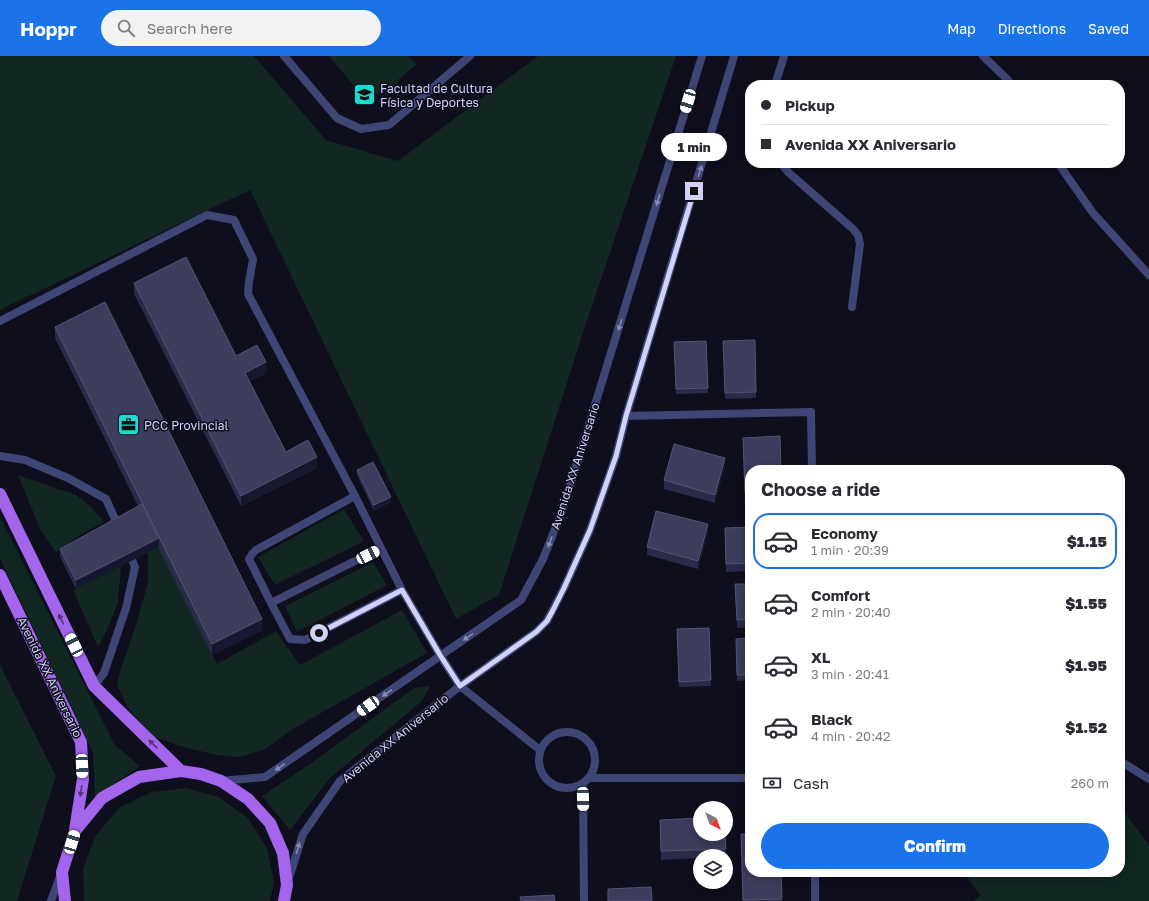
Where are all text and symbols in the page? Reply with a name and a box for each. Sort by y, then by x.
search box [101,10,381,46]
text: Hoppr [20,17,77,40]
icon: search [115,17,137,39]
text: Search here [147,19,233,37]
text: Map [947,20,976,37]
text: Directions [998,20,1066,37]
text: Saved [1088,20,1129,37]
place label: Facultad de Cultura Física y Deportes [380,81,493,110]
school or university icon: Facultad de Cultura Física y Deportes [351,82,377,108]
car [679,88,697,114]
text: Pickup [785,96,835,114]
callout: 1 min [661,133,727,161]
text: Avenida XX Aniversario [785,135,956,153]
text: 1 min [677,139,711,155]
one-way arrow [697,164,703,176]
route end [685,182,703,200]
one-way arrow [655,195,661,207]
one-way arrow [617,319,623,331]
street label: Avenida XX Aniversario [547,401,603,531]
office icon: PCC Provincial [116,412,142,438]
place label: PCC Provincial [144,418,228,433]
text: Choose a ride [761,478,880,500]
icon: car [763,523,799,559]
text: Economy [811,524,878,542]
text: $1.15 [1067,532,1107,550]
one-way arrow [547,536,553,548]
text: 1 min · 20:39 [811,542,889,558]
car [355,544,381,566]
icon: car [763,585,799,621]
text: Comfort [811,586,870,604]
text: $1.55 [1065,594,1107,612]
text: 2 min · 20:40 [811,604,891,620]
one-way arrow [58,613,64,624]
street label: Avenida XX Aniversario [14,614,86,740]
route start [310,624,328,642]
car [63,632,85,658]
one-way arrow [462,633,473,641]
icon: car [763,647,799,683]
text: XL [811,648,830,666]
text: $1.95 [1065,656,1107,674]
text: 3 min · 20:41 [811,666,889,682]
one-way arrow [381,689,392,697]
street label: Avenida XX Aniversario [339,690,451,786]
car [355,694,381,718]
icon: car [763,709,799,745]
text: Black [811,710,853,728]
text: $1.52 [1065,718,1107,736]
text: 4 min · 20:42 [811,728,891,744]
one-way arrow [148,739,158,749]
car [76,754,88,778]
one-way arrow [275,763,285,771]
icon: cash [761,772,783,794]
text: Cash [793,774,829,792]
text: 260 m [1071,775,1109,791]
one-way arrow [78,785,84,797]
car [577,787,589,811]
north arrow [693,801,733,841]
map controls [693,801,733,889]
button: Confirm [761,823,1109,869]
car [63,829,81,855]
one-way arrow [296,842,302,854]
button: layers [693,849,733,889]

